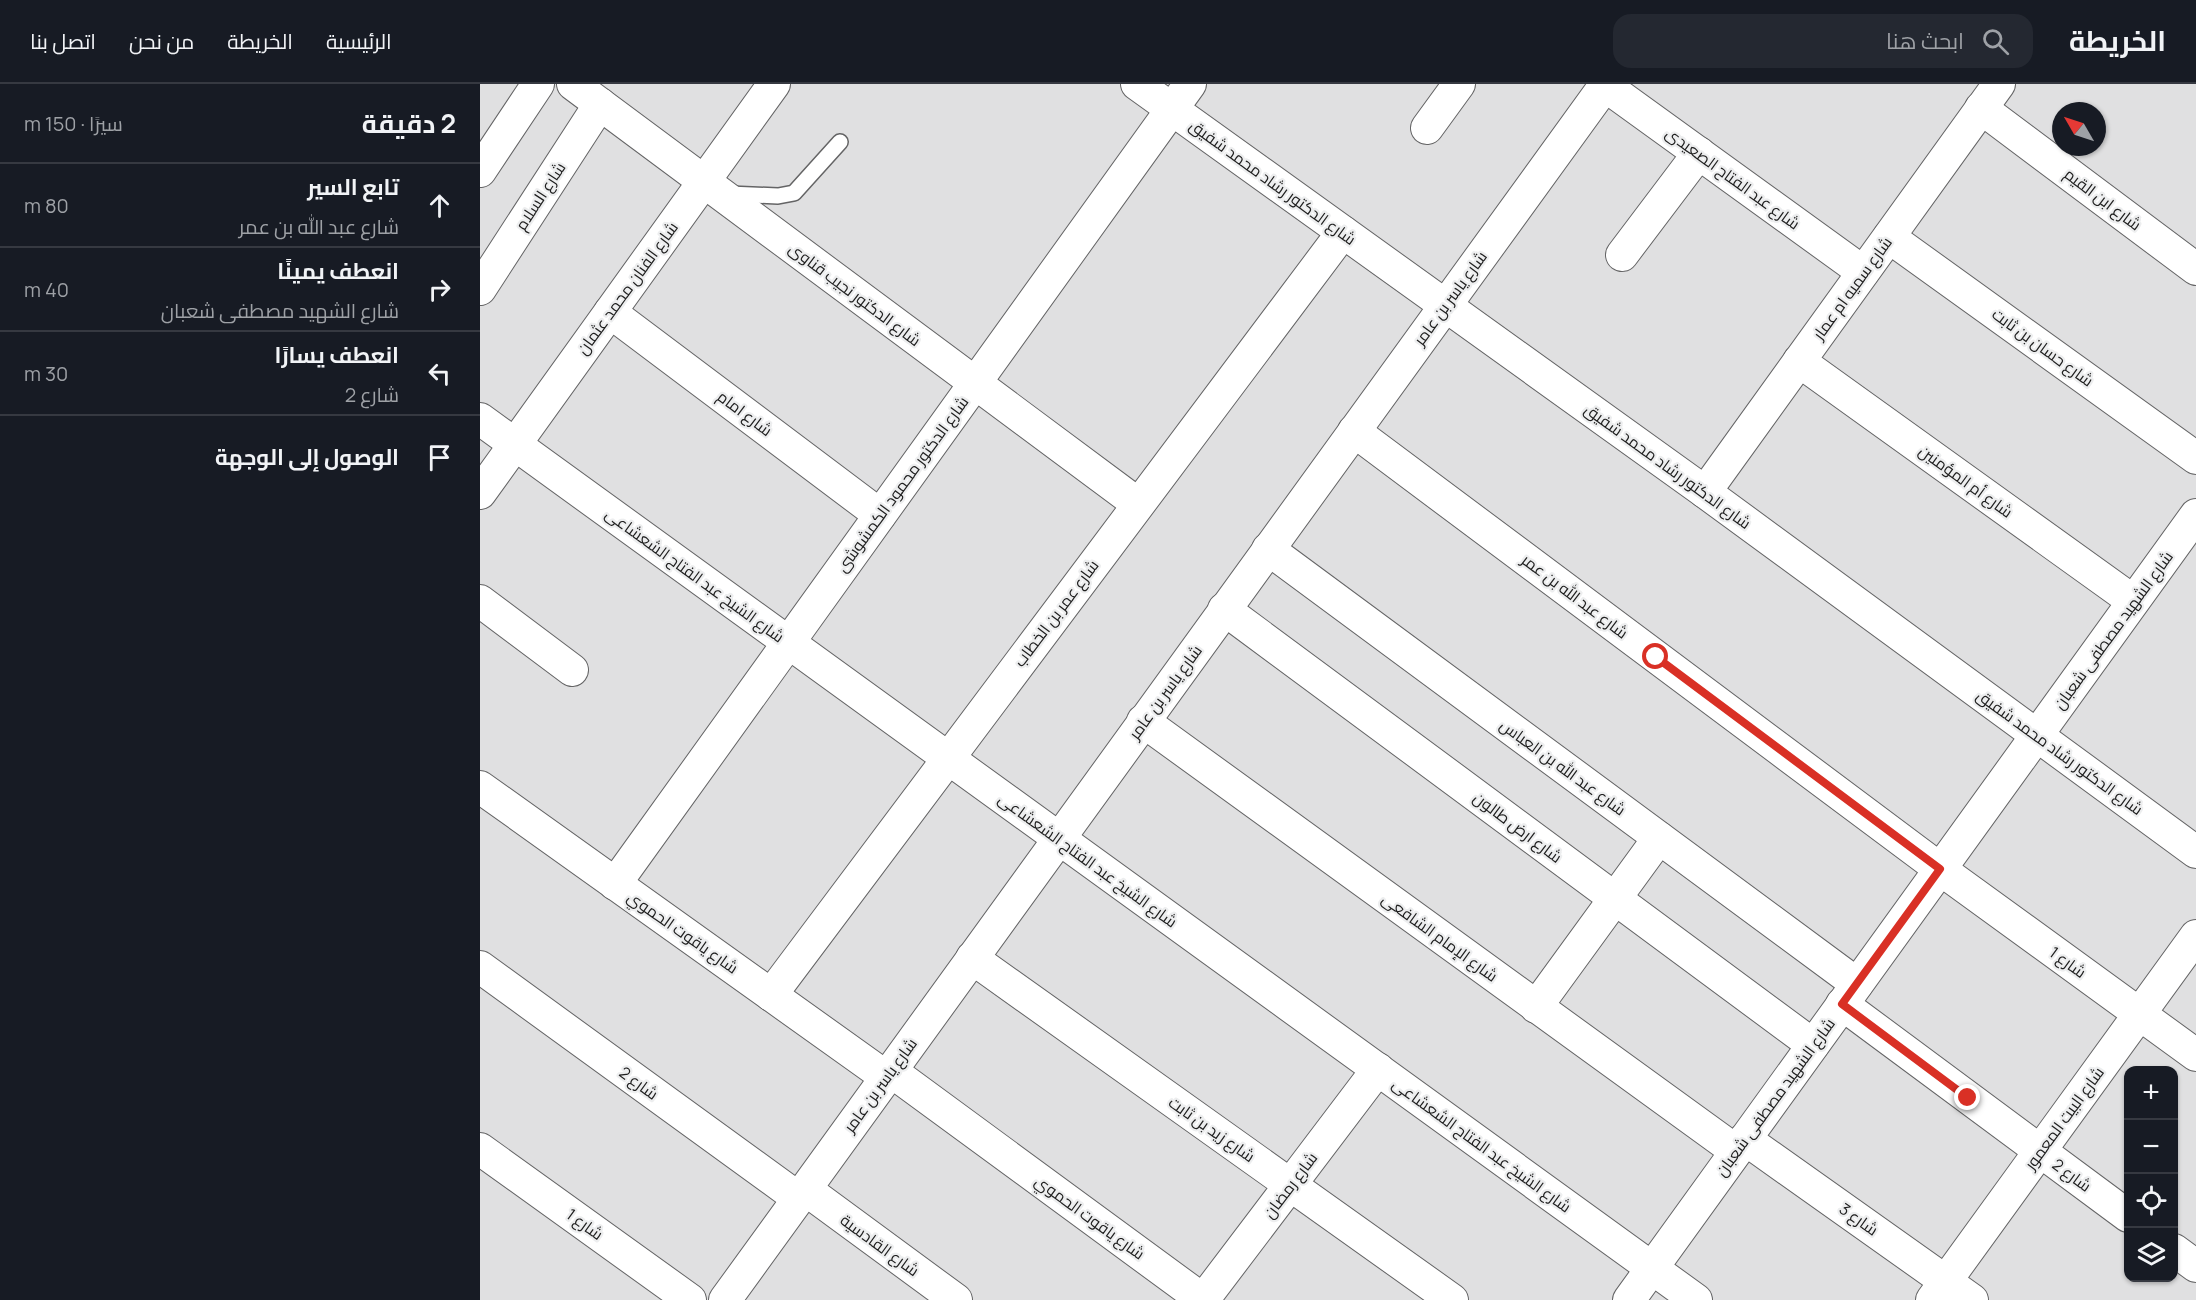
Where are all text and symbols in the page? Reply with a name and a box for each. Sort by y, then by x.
search box [1613,14,2033,68]
text: الخريطة [2069,21,2166,59]
icon: search [1979,25,2012,58]
text: ابحث هنا [1886,26,1964,56]
text: اتصل بنا [30,27,96,55]
text: من نحن [129,27,194,55]
text: الخريطة [227,27,293,55]
text: الرئيسية [326,27,392,55]
north arrow [2052,102,2106,156]
text: 2 دقيقة [362,105,456,141]
text: سيرًا · 150 m [24,110,123,137]
street label: شارع الدكتور رشاد محمد شفيق [1185,114,1361,251]
street label: شارع عبد الفتاح الصعيدى [1661,122,1805,235]
street label: شارع السلام [510,158,571,235]
street label: شارع ابن القيم [2059,163,2146,236]
text: تابع السير [307,172,399,202]
icon: ahead [423,189,456,222]
text: 80 m [24,192,69,219]
text: شارع عبد الله بن عمر [239,213,399,240]
street label: شارع الفنان محمد عثمان [571,217,684,359]
street label: شارع سميه ام عمار [1807,232,1898,345]
street label: شارع الدكتور نجيب قناوى [784,237,925,352]
street label: شارع ياسر بن عامر [1408,246,1493,351]
text: انعطف يمينًا [277,256,399,286]
icon: right [423,273,456,306]
text: 40 m [24,276,69,303]
text: شارع الشهيد مصطفى شعبان [161,297,399,324]
street label: شارع حسان بن ثابت [1987,303,2098,392]
text: انعطف يسارًا [275,340,399,370]
icon: left [423,357,456,390]
text: 30 m [24,360,68,387]
text: شارع 2 [345,381,399,408]
street label: شارع امام [712,385,777,442]
street label: شارع الدكتور محمود الكمشوشى [831,392,974,577]
street label: شارع الدكتور رشاد محمد شفيق [1580,398,1756,535]
street label: شارع أم المؤمنين [1914,439,2018,523]
icon: arrive [423,441,456,474]
text: الوصول إلى الوجهة [215,442,399,472]
street label: شارع الشيخ عبد الفتاح الشعشاعى [601,503,789,648]
street label: شارع الشهيد مصطفى شعبان [2048,546,2179,714]
street label: شارع عبد الله بن عمر [1516,548,1633,644]
street label: شارع عمر بن الخطاب [1008,555,1104,672]
street label: شارع ياسر بن عامر [1123,640,1208,745]
route start [1642,643,1668,669]
street label: شارع الدكتور رشاد محمد شفيق [1972,684,2148,821]
street label: شارع عبد الله بن العباس [1495,714,1630,821]
street label: شارع ارض طالون [1469,786,1567,868]
street label: شارع الشيخ عبد الفتاح الشعشاعى [994,788,1182,933]
street label: شارع ياقوت الحموي [621,885,743,981]
street label: شارع الإمام الشافعى [1377,887,1502,987]
street label: شارع 1 [2045,941,2091,984]
street label: شارع الشهيد مصطفى شعبان [1710,1013,1841,1181]
street label: شارع ياسر بن عامر [838,1033,923,1138]
street label: شارع 2 [614,1061,663,1105]
street label: شارع البيت المعمور [2019,1062,2110,1175]
map controls [2124,1066,2178,1282]
button: + [2124,1066,2178,1120]
street label: شارع الشيخ عبد الفتاح الشعشاعى [1388,1073,1576,1218]
route end [1954,1084,1980,1110]
street label: شارع زيد بن ثابت [1164,1091,1260,1168]
button: − [2124,1120,2178,1174]
street label: شارع رمضان [1258,1147,1323,1223]
street label: شارع 2 [2047,1153,2096,1197]
street label: شارع ياقوت الحموي [1029,1170,1149,1267]
button: locate [2124,1174,2178,1228]
street label: شارع 3 [1834,1198,1883,1241]
street label: شارع 1 [562,1203,608,1246]
street label: شارع القادسية [835,1209,924,1282]
button: layers [2124,1228,2178,1282]

